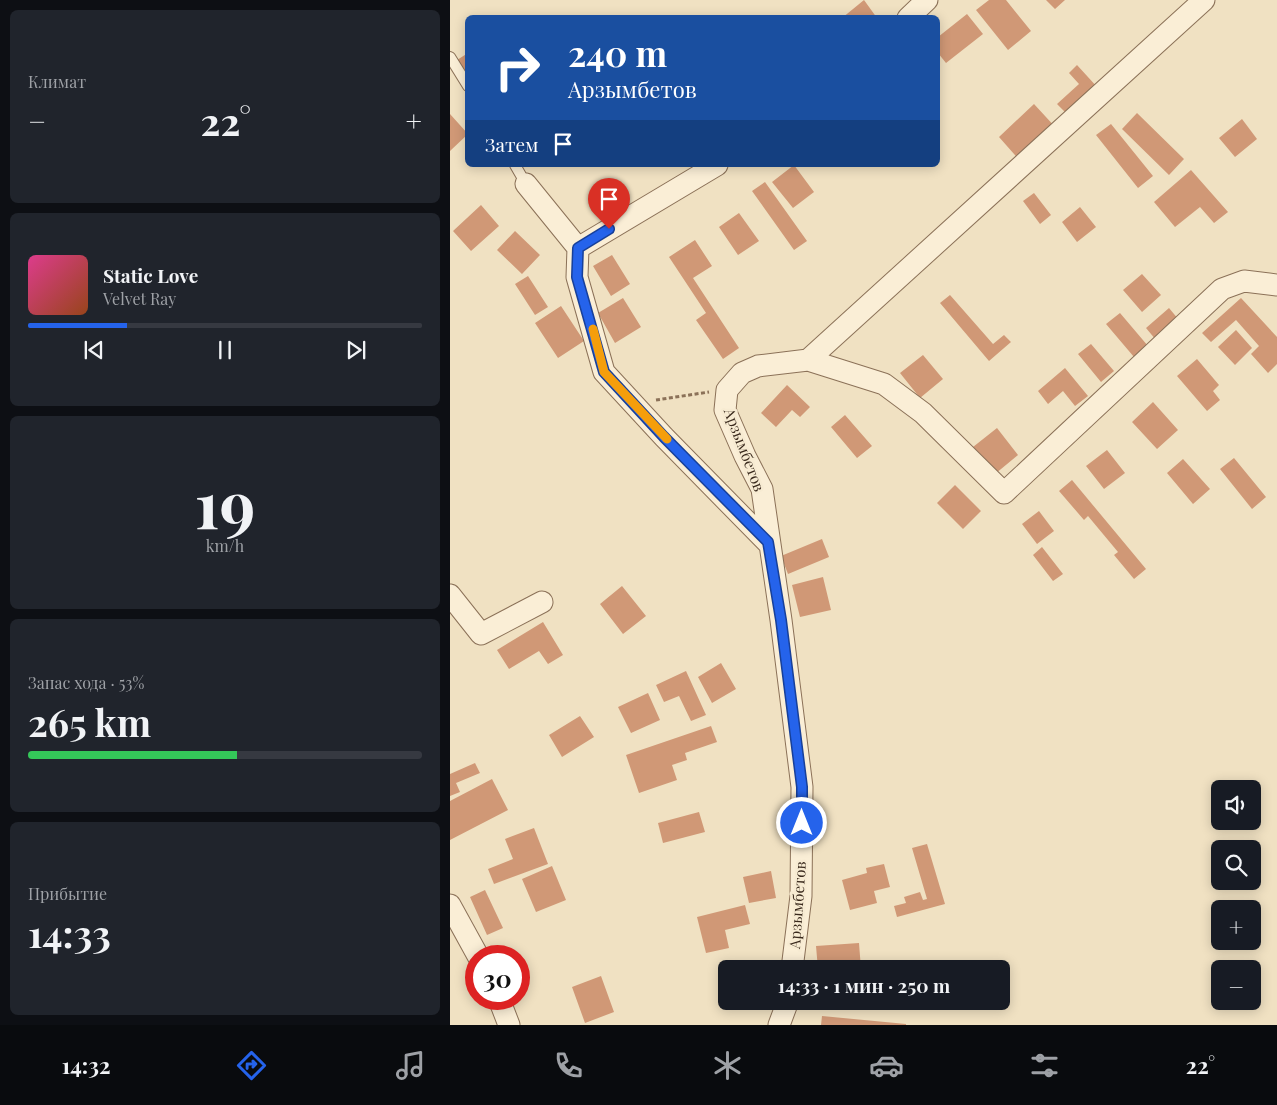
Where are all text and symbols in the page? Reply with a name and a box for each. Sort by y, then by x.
text: 240 m [568,29,667,76]
icon: right [485,35,550,100]
text: Климат [28,71,86,92]
text: Арзымбетов [568,74,697,104]
text: 22° [201,95,251,146]
text: − [28,102,46,139]
text: + [406,102,422,139]
icon: arrive [549,130,577,158]
text: Затем [485,131,539,157]
pin [588,178,630,229]
icon: arrive [595,185,623,213]
text: Static Love [103,262,198,288]
text: Velvet Ray [103,288,176,309]
icon: previous [80,336,108,364]
icon: pause [211,336,239,364]
icon: next [342,336,370,364]
street label: Арзымбетов [720,404,770,494]
text: 19 [195,459,255,545]
text: km/h [206,535,244,556]
text: Запас хода · 53% [28,672,144,693]
text: 265 km [28,696,151,747]
map controls [1211,780,1261,1010]
button: sound [1211,780,1261,830]
position arrow [775,796,827,848]
button: search [1211,840,1261,890]
street label: Арзымбетов [784,860,810,950]
text: Прибытие [28,883,107,904]
button: + [1211,900,1261,950]
text: 14:33 [28,907,111,958]
speed limit sign: 30 [465,945,530,1010]
button: − [1211,960,1261,1010]
text: 14:33 · 1 мин · 250 m [778,972,950,998]
icon: directions [234,1048,269,1083]
icon: music [393,1048,428,1083]
icon: phone [551,1048,586,1083]
icon: climate [710,1048,745,1083]
icon: car [869,1048,904,1083]
icon: filters [1027,1048,1062,1083]
text: 14:32 [62,1050,110,1080]
text: 22° [1186,1050,1215,1080]

